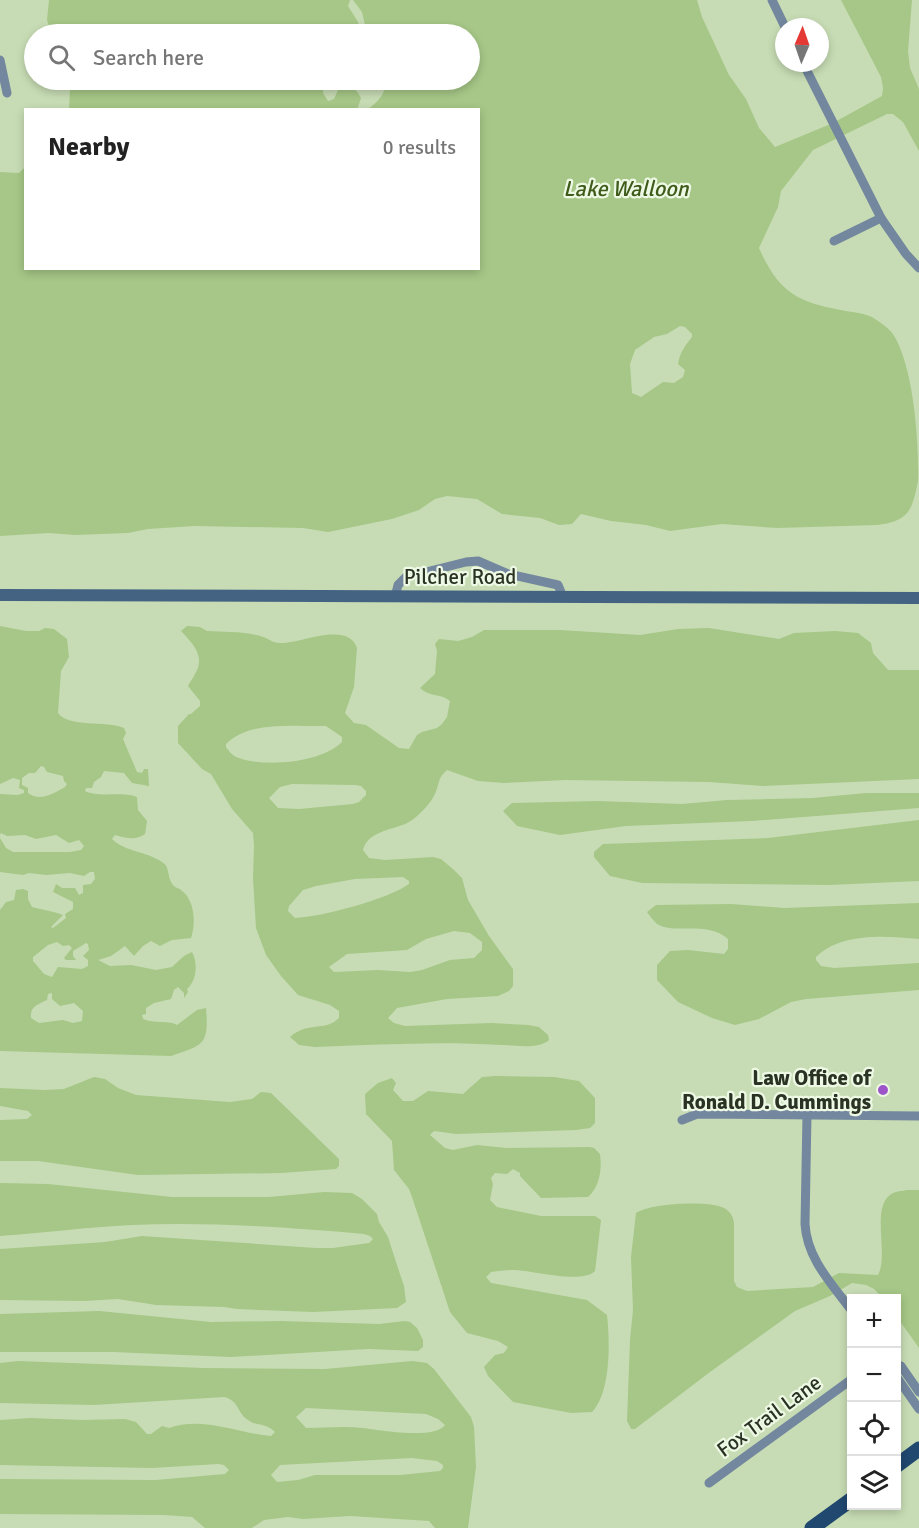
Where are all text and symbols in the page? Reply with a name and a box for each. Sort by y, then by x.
north arrow [775,18,829,72]
search box [24,24,480,90]
icon: search [45,41,78,74]
text: Search here [93,44,204,71]
text: Nearby [48,131,129,163]
text: 0 results [383,135,456,160]
water label: Lake Walloon [563,175,690,202]
street label: Pilcher Road [404,564,516,590]
place label: Law Office of Ronald D. Cummings [682,1065,872,1115]
marker: Law Office of Ronald D. Cummings [876,1083,890,1097]
map controls [847,1294,901,1510]
button: + [847,1294,901,1348]
button: − [847,1348,901,1402]
street label: Fox Trail Lane [712,1369,826,1463]
button: locate [847,1402,901,1456]
button: layers [847,1456,901,1510]

